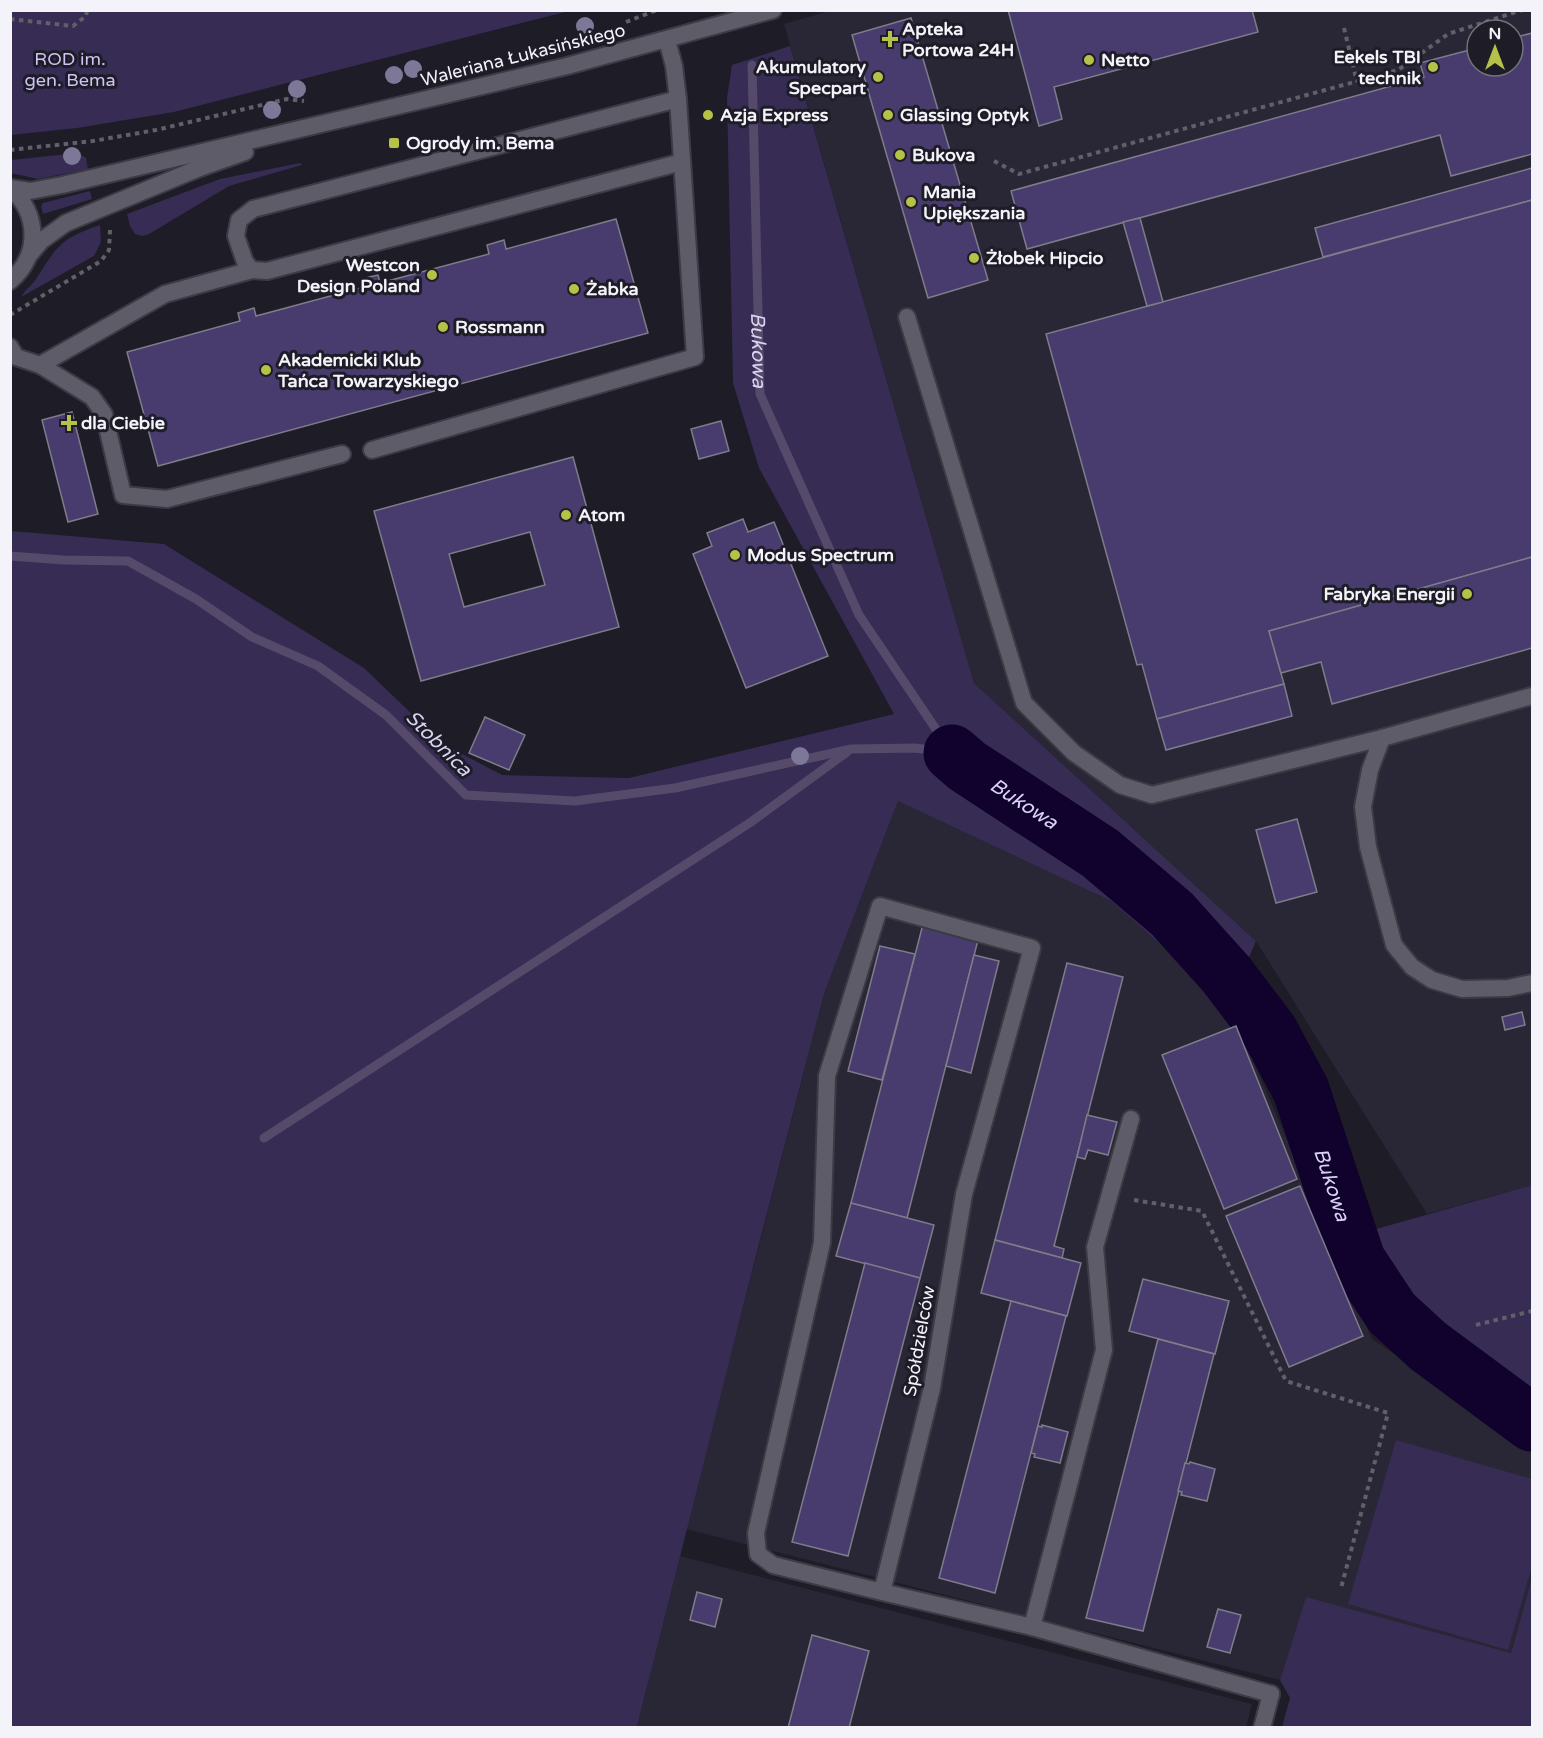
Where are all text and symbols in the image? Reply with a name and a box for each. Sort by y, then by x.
place label: Apteka Portowa 24H [902,18,1014,61]
north arrow [1465,18,1525,78]
street label: Waleriana Łukasińskiego [418,19,628,91]
text: N [1489,24,1501,44]
marker: Apteka Portowa 24H [883,32,897,46]
place label: Eekels TBI technik [1333,46,1421,89]
park label: ROD im. gen. Bema [24,48,116,91]
place label: Netto [1101,49,1150,71]
marker: Netto [1082,53,1096,67]
place label: Akumulatory Specpart [756,56,866,99]
marker: Eekels TBI technik [1426,60,1440,74]
marker: Akumulatory Specpart [871,70,885,84]
place label: Azja Express [720,104,829,126]
place label: Glassing Optyk [900,104,1029,126]
marker: Azja Express [701,108,715,122]
marker: Glassing Optyk [881,108,895,122]
place label: Ogrody im. Bema [406,132,554,154]
marker: Ogrody im. Bema [387,136,401,150]
place label: Bukova [912,144,975,166]
marker: Bukova [893,148,907,162]
place label: Mania Upiększania [923,181,1025,224]
marker: Mania Upiększania [904,195,918,209]
place label: Żłobek Hipcio [986,247,1103,269]
marker: Żłobek Hipcio [967,251,981,265]
place label: Westcon Design Poland [297,254,420,297]
marker: Westcon Design Poland [425,268,439,282]
place label: Żabka [586,278,639,300]
marker: Żabka [567,282,581,296]
water label: Bukowa [745,312,771,389]
place label: Rossmann [455,316,545,338]
marker: Rossmann [436,320,450,334]
place label: Akademicki Klub Tańca Towarzyskiego [277,349,459,392]
marker: Akademicki Klub Tańca Towarzyskiego [259,363,273,377]
place label: dla Ciebie [81,412,165,434]
marker: dla Ciebie [62,416,76,430]
place label: Atom [578,504,625,526]
marker: Atom [559,508,573,522]
place label: Modus Spectrum [747,544,894,566]
marker: Modus Spectrum [728,548,742,562]
place label: Fabryka Energii [1324,583,1455,605]
marker: Fabryka Energii [1460,587,1474,601]
water label: Stobnica [400,706,477,782]
water label: Bukowa [985,773,1062,835]
water label: Bukowa [1308,1145,1355,1225]
street label: Spółdzielców [898,1284,940,1398]

